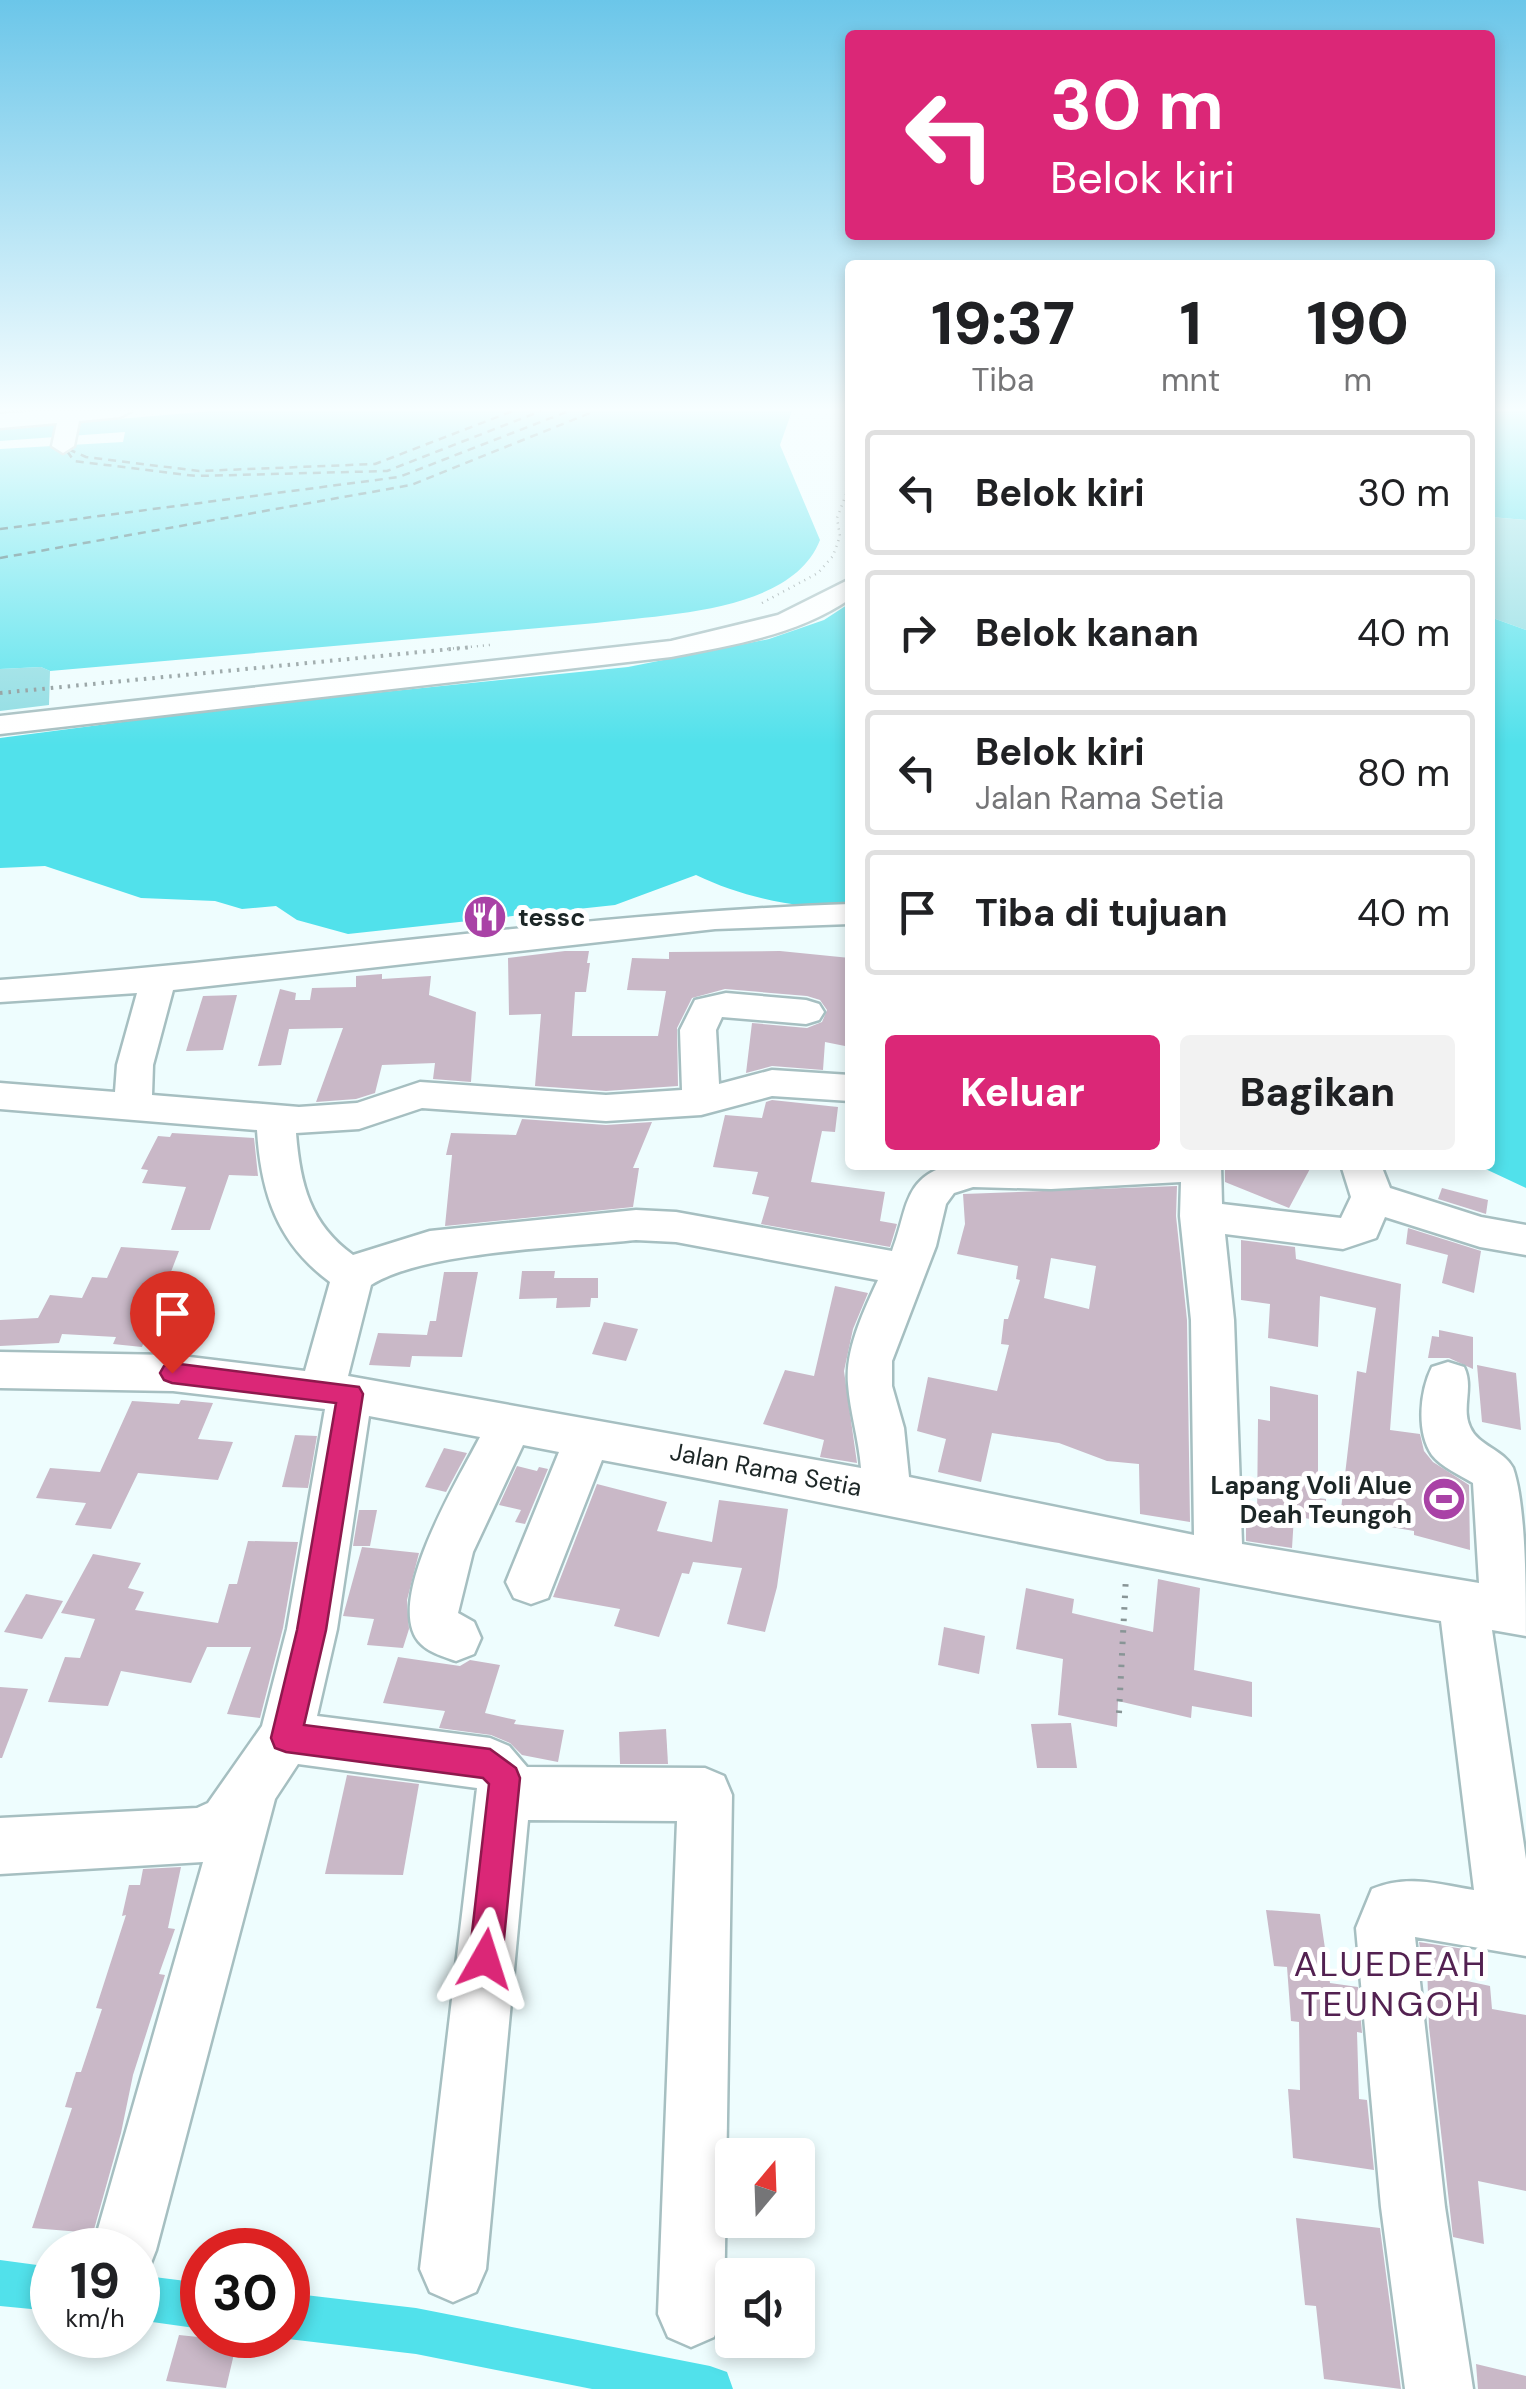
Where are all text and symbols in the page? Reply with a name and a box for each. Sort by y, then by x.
text: 30 m [1050,60,1224,151]
icon: left [885,70,1015,200]
text: Belok kiri [1050,148,1235,207]
text: 19:37 [931,284,1075,363]
text: 1 [1180,284,1202,363]
text: 190 [1306,284,1409,363]
text: Tiba [971,359,1035,401]
text: mnt [1161,359,1220,401]
text: m [1343,359,1372,401]
icon: left [890,465,945,520]
text: Belok kiri [975,468,1145,518]
text: 30 m [1358,468,1450,518]
icon: right [890,605,945,660]
text: Belok kanan [975,608,1199,658]
text: 40 m [1357,608,1450,658]
text: Belok kiri [975,727,1145,777]
icon: left [890,745,945,800]
text: 80 m [1357,748,1450,798]
text: Jalan Rama Setia [975,777,1224,819]
icon: arrive [890,885,945,940]
text: Tiba di tujuan [975,888,1228,938]
text: 40 m [1357,888,1450,938]
restaurant icon: tessc [462,894,508,940]
place label: tessc [518,901,585,934]
button: Keluar [885,1035,1160,1150]
button: Bagikan [1180,1035,1455,1150]
pin [130,1271,215,1374]
icon: arrive [145,1286,200,1341]
street label: Jalan Rama Setia [667,1435,865,1504]
place label: Lapang Voli Alue Deah Teungoh [1211,1469,1412,1531]
sports icon: Lapang Voli Alue Deah Teungoh [1421,1476,1467,1522]
position arrow [433,1907,537,2011]
district label: ALUEDEAH TEUNGOH [1294,1941,1488,2027]
north arrow [715,2138,815,2238]
map controls [715,2138,815,2358]
speed limit sign: 30 [180,2228,310,2358]
text: 19 [70,2248,120,2314]
button: sound [715,2258,815,2358]
text: km/h [65,2302,125,2335]

